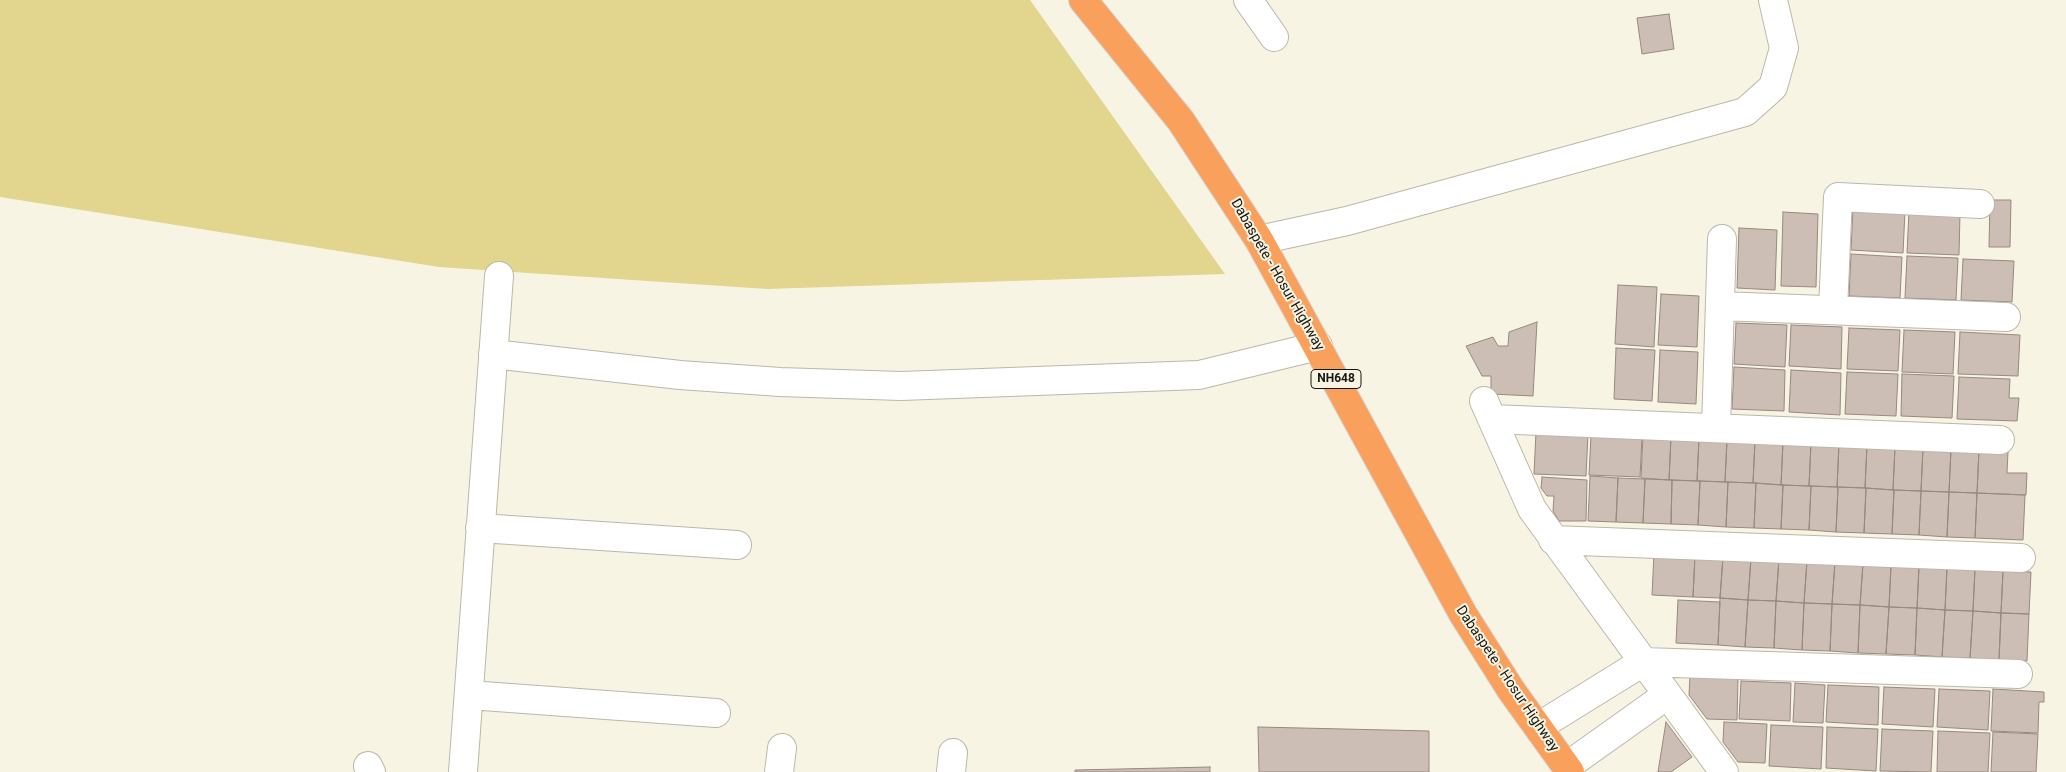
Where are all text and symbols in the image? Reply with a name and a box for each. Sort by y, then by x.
street label: Dabaspete - Hosur Highway [1227,196,1327,354]
road number: NH648 [1311,369,1361,388]
street label: Dabaspete - Hosur Highway [1452,603,1562,755]

